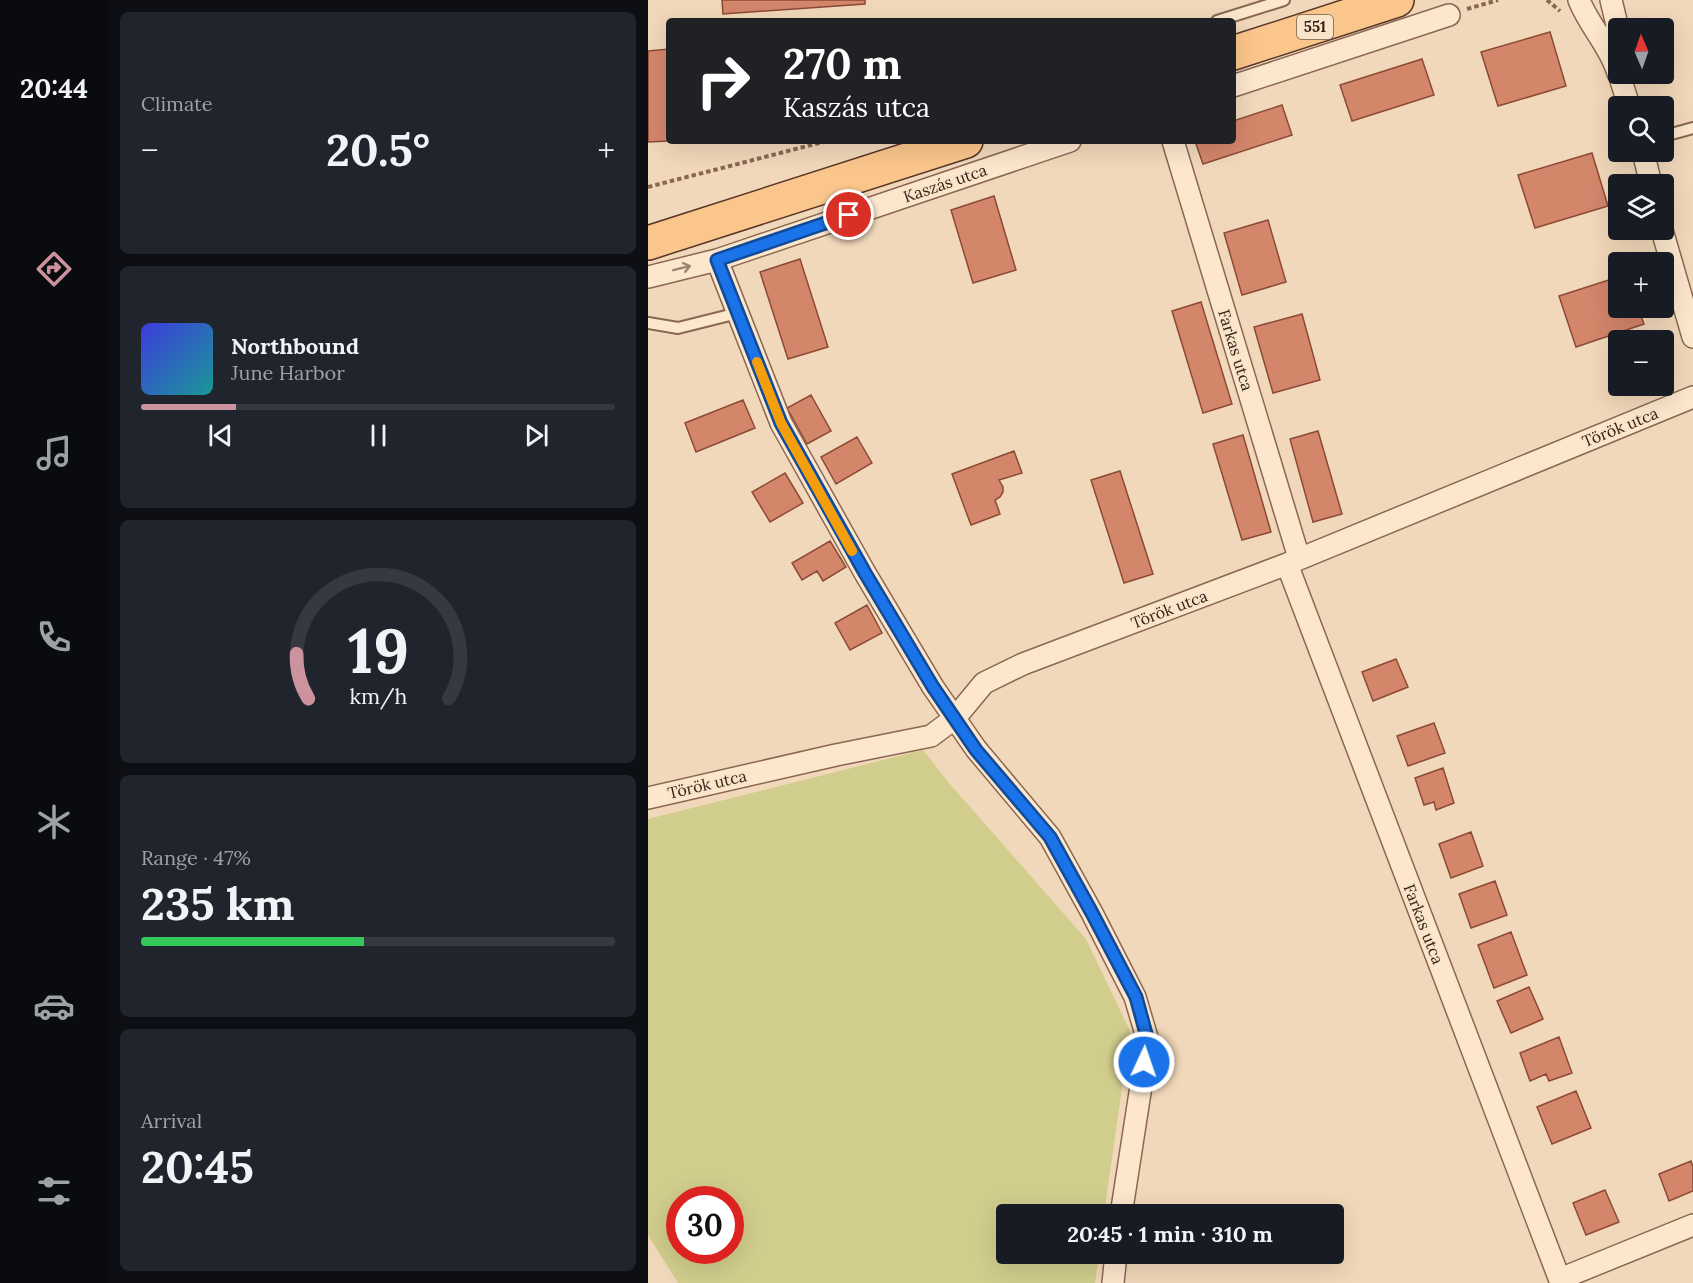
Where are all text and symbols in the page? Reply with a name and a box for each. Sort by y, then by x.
road number: 551 [1297,15,1333,39]
north arrow [1608,18,1674,84]
map controls [1608,18,1674,396]
text: 270 m [783,37,901,91]
icon: right [684,42,762,120]
text: 20:44 [20,71,88,105]
text: Kaszás utca [783,90,930,124]
text: Climate [141,91,213,116]
button: search [1608,96,1674,162]
text: 20.5° [326,121,430,178]
text: − [141,129,159,171]
text: + [597,129,615,171]
street label: Kaszás utca [901,159,989,207]
button: layers [1608,174,1674,240]
pin [823,189,874,240]
icon: arrive [832,198,865,231]
icon: directions [33,248,75,290]
button: + [1608,252,1674,318]
one-way arrow [672,262,691,274]
street label: Farkas utca [1214,307,1258,393]
button: − [1608,330,1674,396]
text: Northbound [231,332,359,360]
text: June Harbor [231,360,345,385]
street label: Török utca [1579,403,1661,451]
icon: previous [204,419,237,452]
icon: pause [362,419,395,452]
icon: next [520,419,553,452]
icon: music [33,432,75,474]
street label: Török utca [1128,585,1210,633]
text: 19 [347,610,409,690]
icon: phone [33,616,75,658]
text: km/h [349,682,407,710]
street label: Török utca [666,765,748,803]
icon: climate [33,801,75,843]
text: Range · 47% [141,845,251,870]
text: 235 km [141,875,294,932]
street label: Farkas utca [1400,881,1448,967]
icon: car [33,985,75,1027]
position arrow [1112,1030,1176,1094]
text: Arrival [141,1108,202,1133]
text: 20:45 [141,1138,254,1195]
icon: filters [33,1170,75,1212]
speed limit sign: 30 [666,1186,744,1264]
text: 20:45 · 1 min · 310 m [1067,1220,1273,1248]

